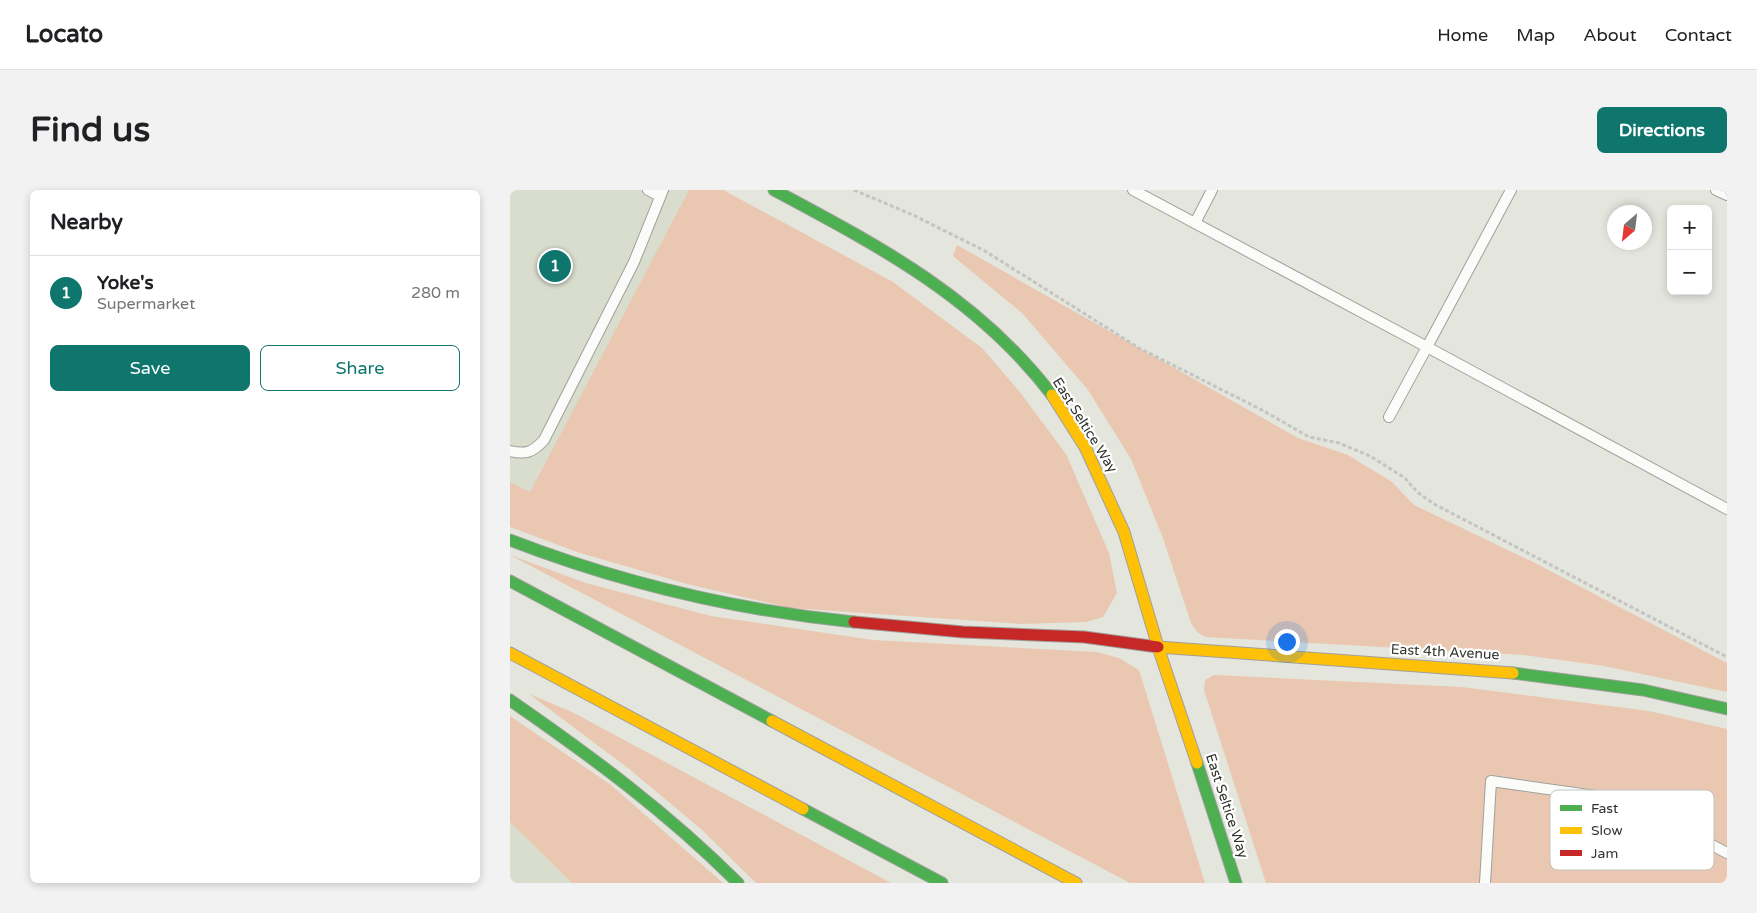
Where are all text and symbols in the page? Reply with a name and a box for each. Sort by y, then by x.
text: Locato [25,20,103,49]
text: Home [1437,24,1488,46]
text: Map [1516,24,1555,46]
text: About [1583,24,1637,46]
text: Contact [1665,24,1732,46]
button: Directions [1597,107,1727,153]
text: Find us [30,109,150,151]
north arrow [1607,205,1652,250]
map controls [1667,205,1712,295]
button: + [1667,205,1712,250]
text: Nearby [50,210,123,235]
pin: 1 [539,247,571,285]
button: − [1667,250,1712,295]
text: Yoke's [97,272,154,294]
text: 1 [61,283,71,303]
text: 280 m [411,283,460,303]
text: Supermarket [97,294,195,314]
button: Save [50,345,250,391]
button: Share [260,345,460,391]
street label: East Seltice Way [1049,374,1121,476]
your location [1274,629,1300,655]
street label: East 4th Avenue [1390,641,1500,663]
street label: East Seltice Way [1202,752,1252,861]
legend [1550,790,1714,870]
text: Fast [1591,800,1619,817]
text: Slow [1591,822,1623,839]
text: Jam [1591,845,1618,862]

